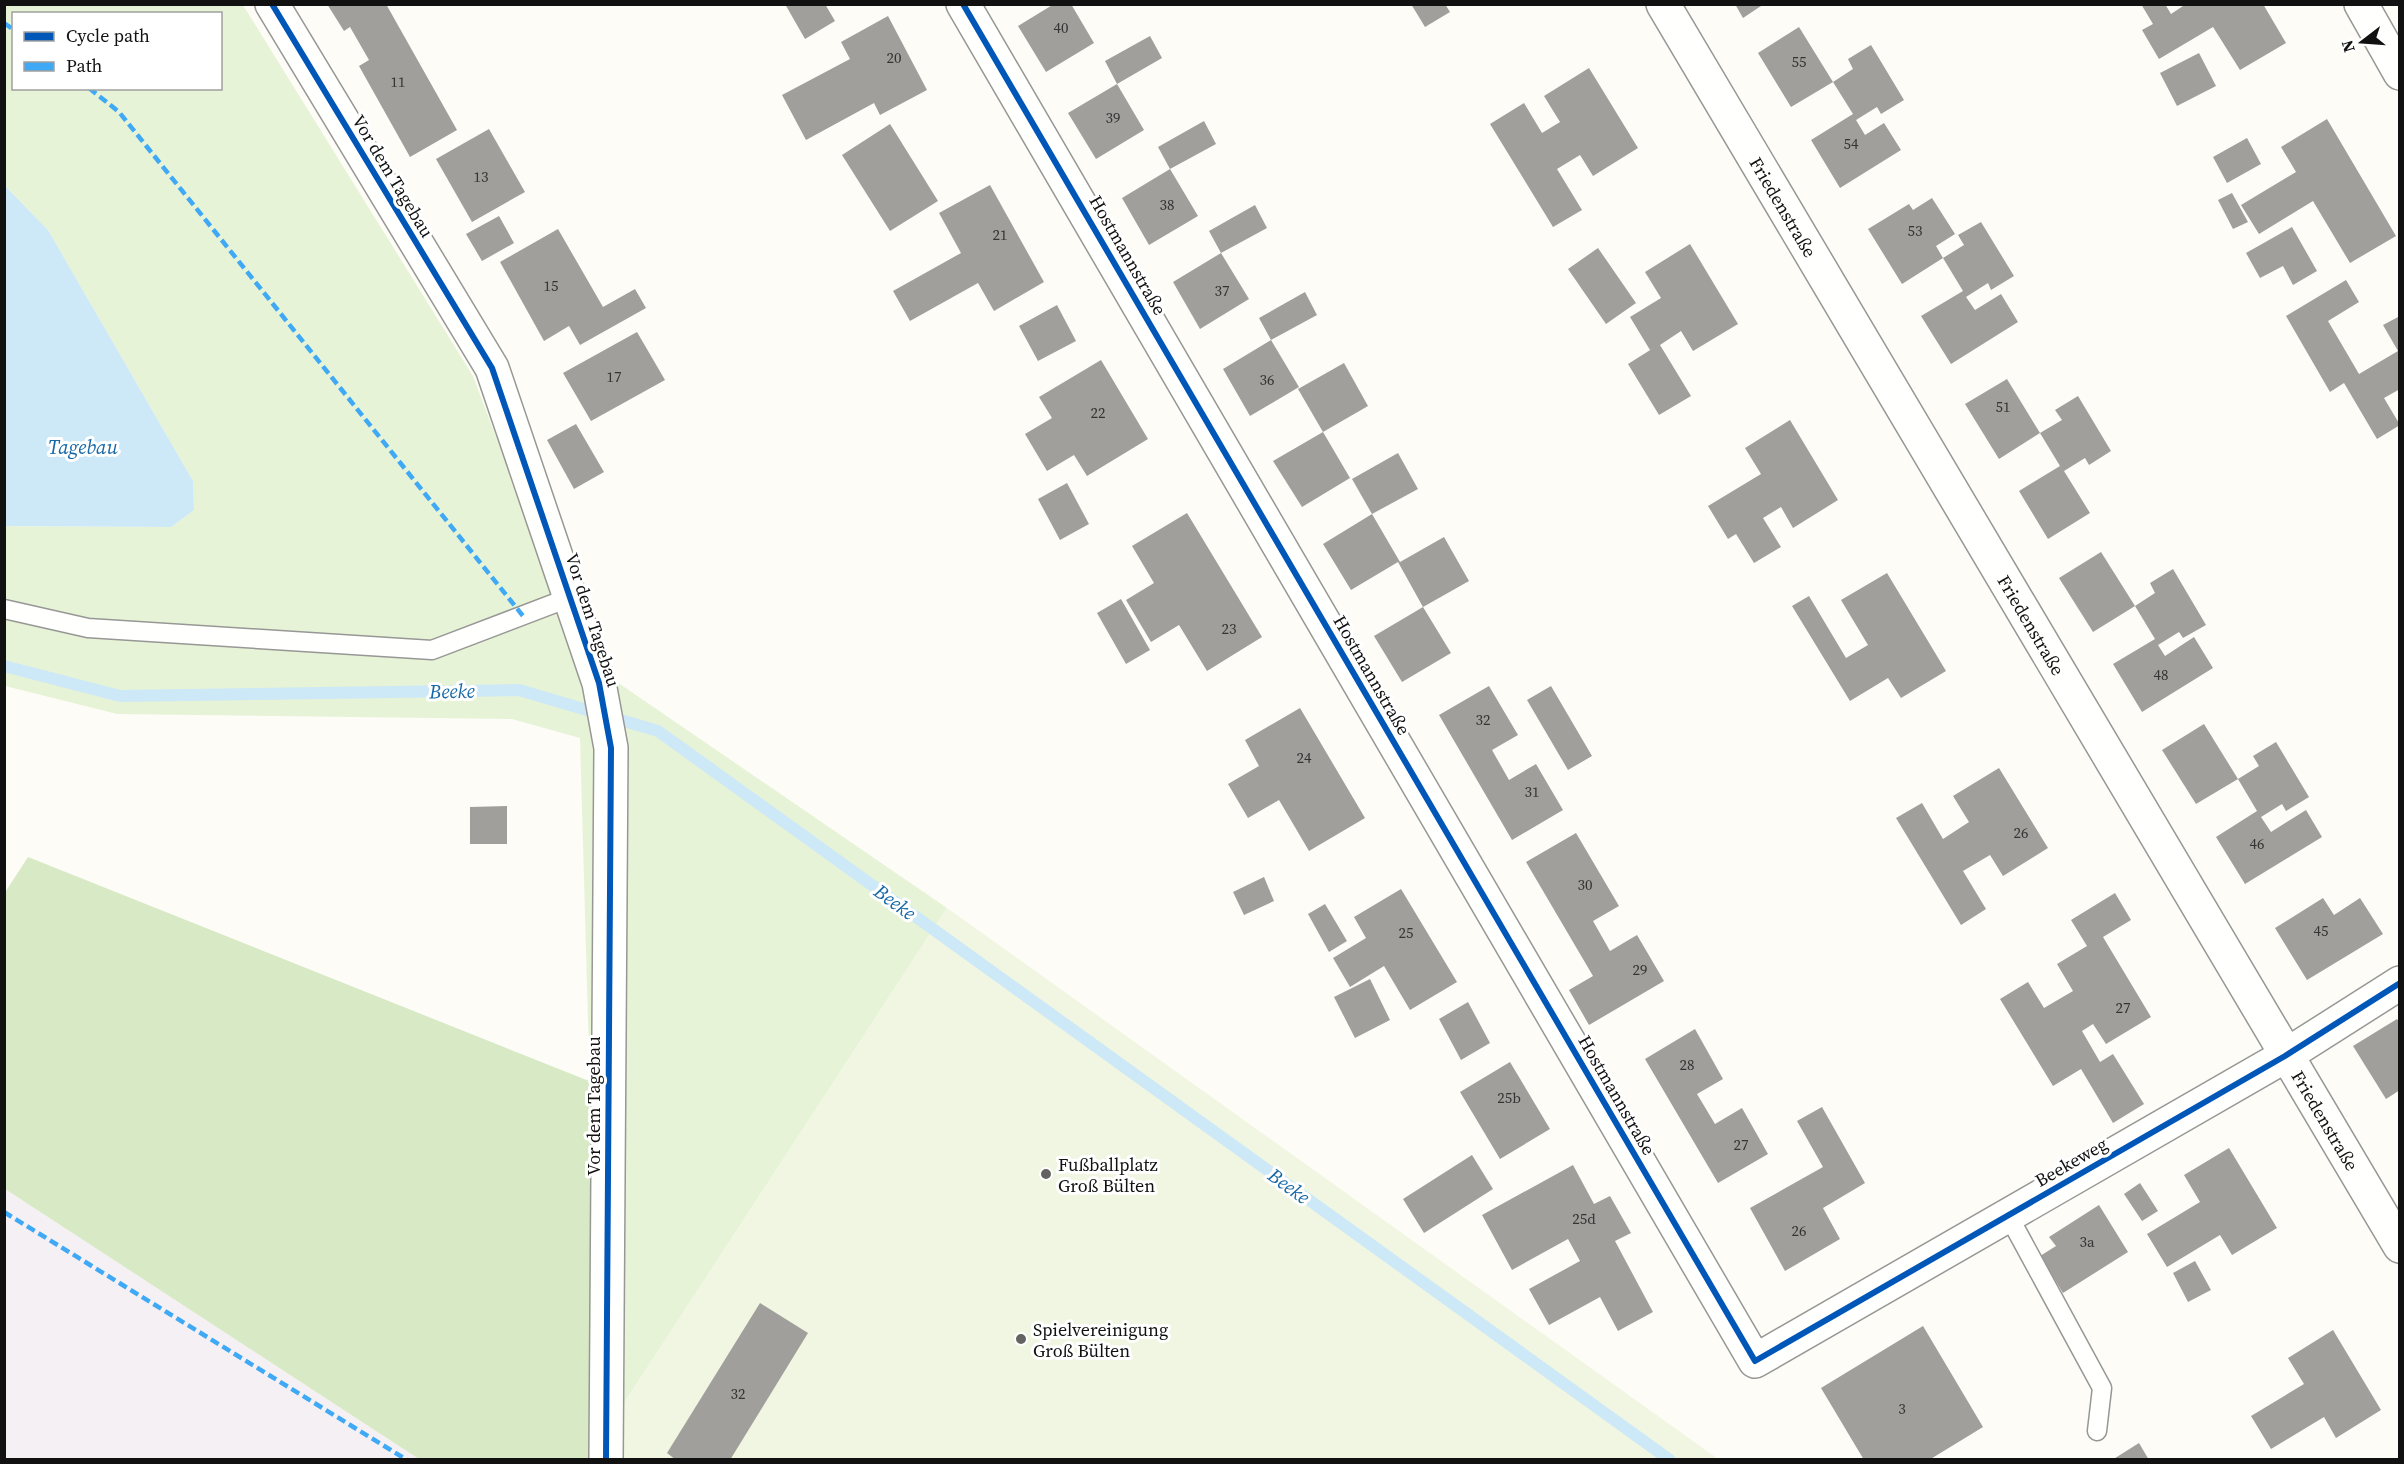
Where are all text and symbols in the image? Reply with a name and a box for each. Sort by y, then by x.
legend [12,12,222,90]
north arrow [2332,12,2392,72]
house number: 40 [1053,17,1069,38]
text: Cycle path [66,23,150,48]
text: N [2335,37,2360,55]
house number: 20 [886,47,902,68]
house number: 55 [1791,51,1807,72]
text: Path [66,53,103,78]
house number: 11 [390,71,406,92]
house number: 39 [1105,107,1121,128]
street label: Vor dem Tagebau [346,110,440,242]
house number: 54 [1843,133,1859,154]
street label: Friedenstraße [1744,152,1823,262]
house number: 13 [473,166,489,187]
street label: Hostmannstraße [1084,190,1172,320]
house number: 38 [1159,194,1175,215]
house number: 53 [1907,220,1923,241]
house number: 21 [992,224,1008,245]
house number: 15 [543,275,559,296]
house number: 37 [1214,280,1230,301]
house number: 17 [606,366,622,387]
house number: 36 [1259,369,1275,390]
house number: 51 [1995,396,2011,417]
house number: 22 [1090,402,1106,423]
water label: Tagebau [48,433,118,461]
street label: Vor dem Tagebau [560,550,626,690]
street label: Friedenstraße [1992,570,2071,680]
street label: Hostmannstraße [1328,610,1416,740]
house number: 23 [1221,618,1237,639]
house number: 48 [2153,664,2169,685]
water label: Beeke [428,677,475,705]
house number: 32 [1475,709,1491,730]
house number: 24 [1296,747,1312,768]
house number: 31 [1524,781,1540,802]
house number: 26 [2013,822,2029,843]
house number: 46 [2249,833,2265,854]
house number: 30 [1577,874,1593,895]
water label: Beeke [868,877,922,927]
house number: 45 [2313,920,2329,941]
house number: 25 [1398,922,1414,943]
house number: 29 [1632,959,1648,980]
house number: 27 [2115,997,2131,1018]
street label: Hostmannstraße [1573,1030,1661,1160]
street label: Vor dem Tagebau [581,1036,606,1176]
house number: 28 [1679,1054,1695,1075]
street label: Friedenstraße [2286,1065,2365,1175]
house number: 25b [1497,1087,1521,1108]
street label: Beekeweg [2030,1131,2112,1193]
house number: 27 [1733,1134,1749,1155]
place label: Fußballplatz Groß Bülten [1058,1152,1158,1198]
water label: Beeke [1262,1161,1316,1211]
marker: Fußballplatz Groß Bülten [1039,1167,1053,1181]
house number: 25d [1572,1208,1596,1229]
house number: 26 [1791,1220,1807,1241]
house number: 3a [2079,1231,2095,1252]
place label: Spielvereinigung Groß Bülten [1033,1317,1168,1363]
marker: Spielvereinigung Groß Bülten [1014,1332,1028,1346]
house number: 32 [730,1383,746,1404]
house number: 3 [1898,1398,1906,1419]

